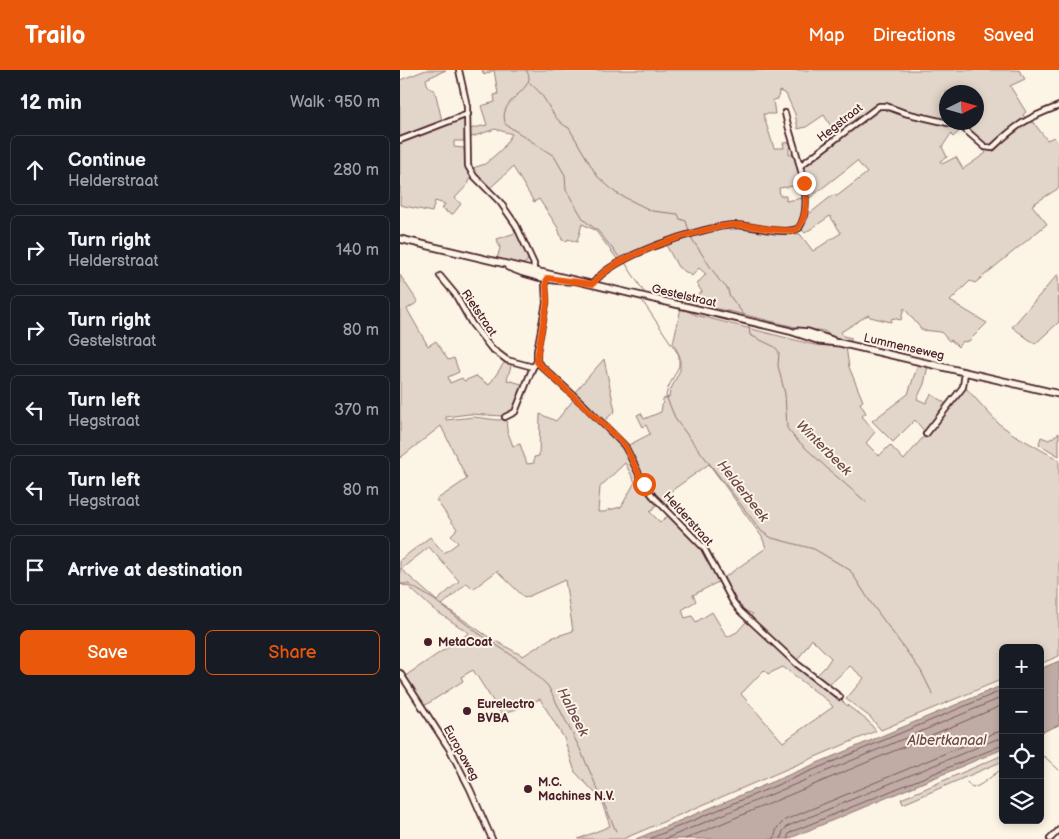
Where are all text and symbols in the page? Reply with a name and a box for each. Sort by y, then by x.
text: Trailo [25,21,85,50]
text: Map [809,25,845,46]
text: Directions [873,25,955,46]
text: Saved [983,25,1034,46]
north arrow [939,85,984,130]
text: 12 min [20,90,82,115]
text: Walk · 950 m [290,93,380,112]
street label: Hegstraat [814,100,866,145]
text: Continue [68,149,146,172]
icon: ahead [21,156,49,184]
text: 280 m [333,161,379,180]
text: Helderstraat [68,172,158,191]
route end [793,172,816,195]
text: Turn right [68,229,151,252]
icon: right [21,236,49,264]
text: 140 m [336,241,379,260]
text: Helderstraat [68,252,158,271]
street label: Gestelstraat [650,281,718,311]
street label: Rietstraat [458,287,500,339]
text: Turn right [68,309,151,332]
icon: right [21,316,49,344]
text: 80 m [343,321,379,340]
street label: Lummenseweg [862,330,946,364]
text: Gestelstraat [68,332,156,351]
text: Turn left [68,389,140,412]
icon: left [21,396,49,424]
text: 370 m [334,401,379,420]
text: Hegstraat [68,412,140,431]
water label: Winterbeek [793,417,856,480]
water label: Helderbeek [714,457,773,526]
text: Turn left [68,469,140,492]
route start [633,473,656,496]
icon: left [21,476,49,504]
text: 80 m [343,481,379,500]
street label: Helderstraat [660,489,716,549]
text: Hegstraat [68,492,140,511]
icon: arrive [21,556,49,584]
text: Arrive at destination [68,559,243,582]
button: Save [20,630,195,675]
button: Share [205,630,380,675]
place label: MetaCoat [438,635,492,650]
marker: MetaCoat [422,636,434,648]
map controls [999,644,1044,824]
button: + [999,644,1044,689]
water label: Halbeek [554,685,593,740]
button: − [999,689,1044,734]
place label: Eurelectro BVBA [477,697,535,726]
marker: Eurelectro BVBA [461,705,473,717]
street label: Europaweg [440,723,482,783]
water label: Albertkanaal [906,732,987,749]
button: locate [999,734,1044,779]
place label: M.C. Machines N.V. [538,775,615,804]
button: layers [999,779,1044,824]
marker: M.C. Machines N.V. [522,783,534,795]

